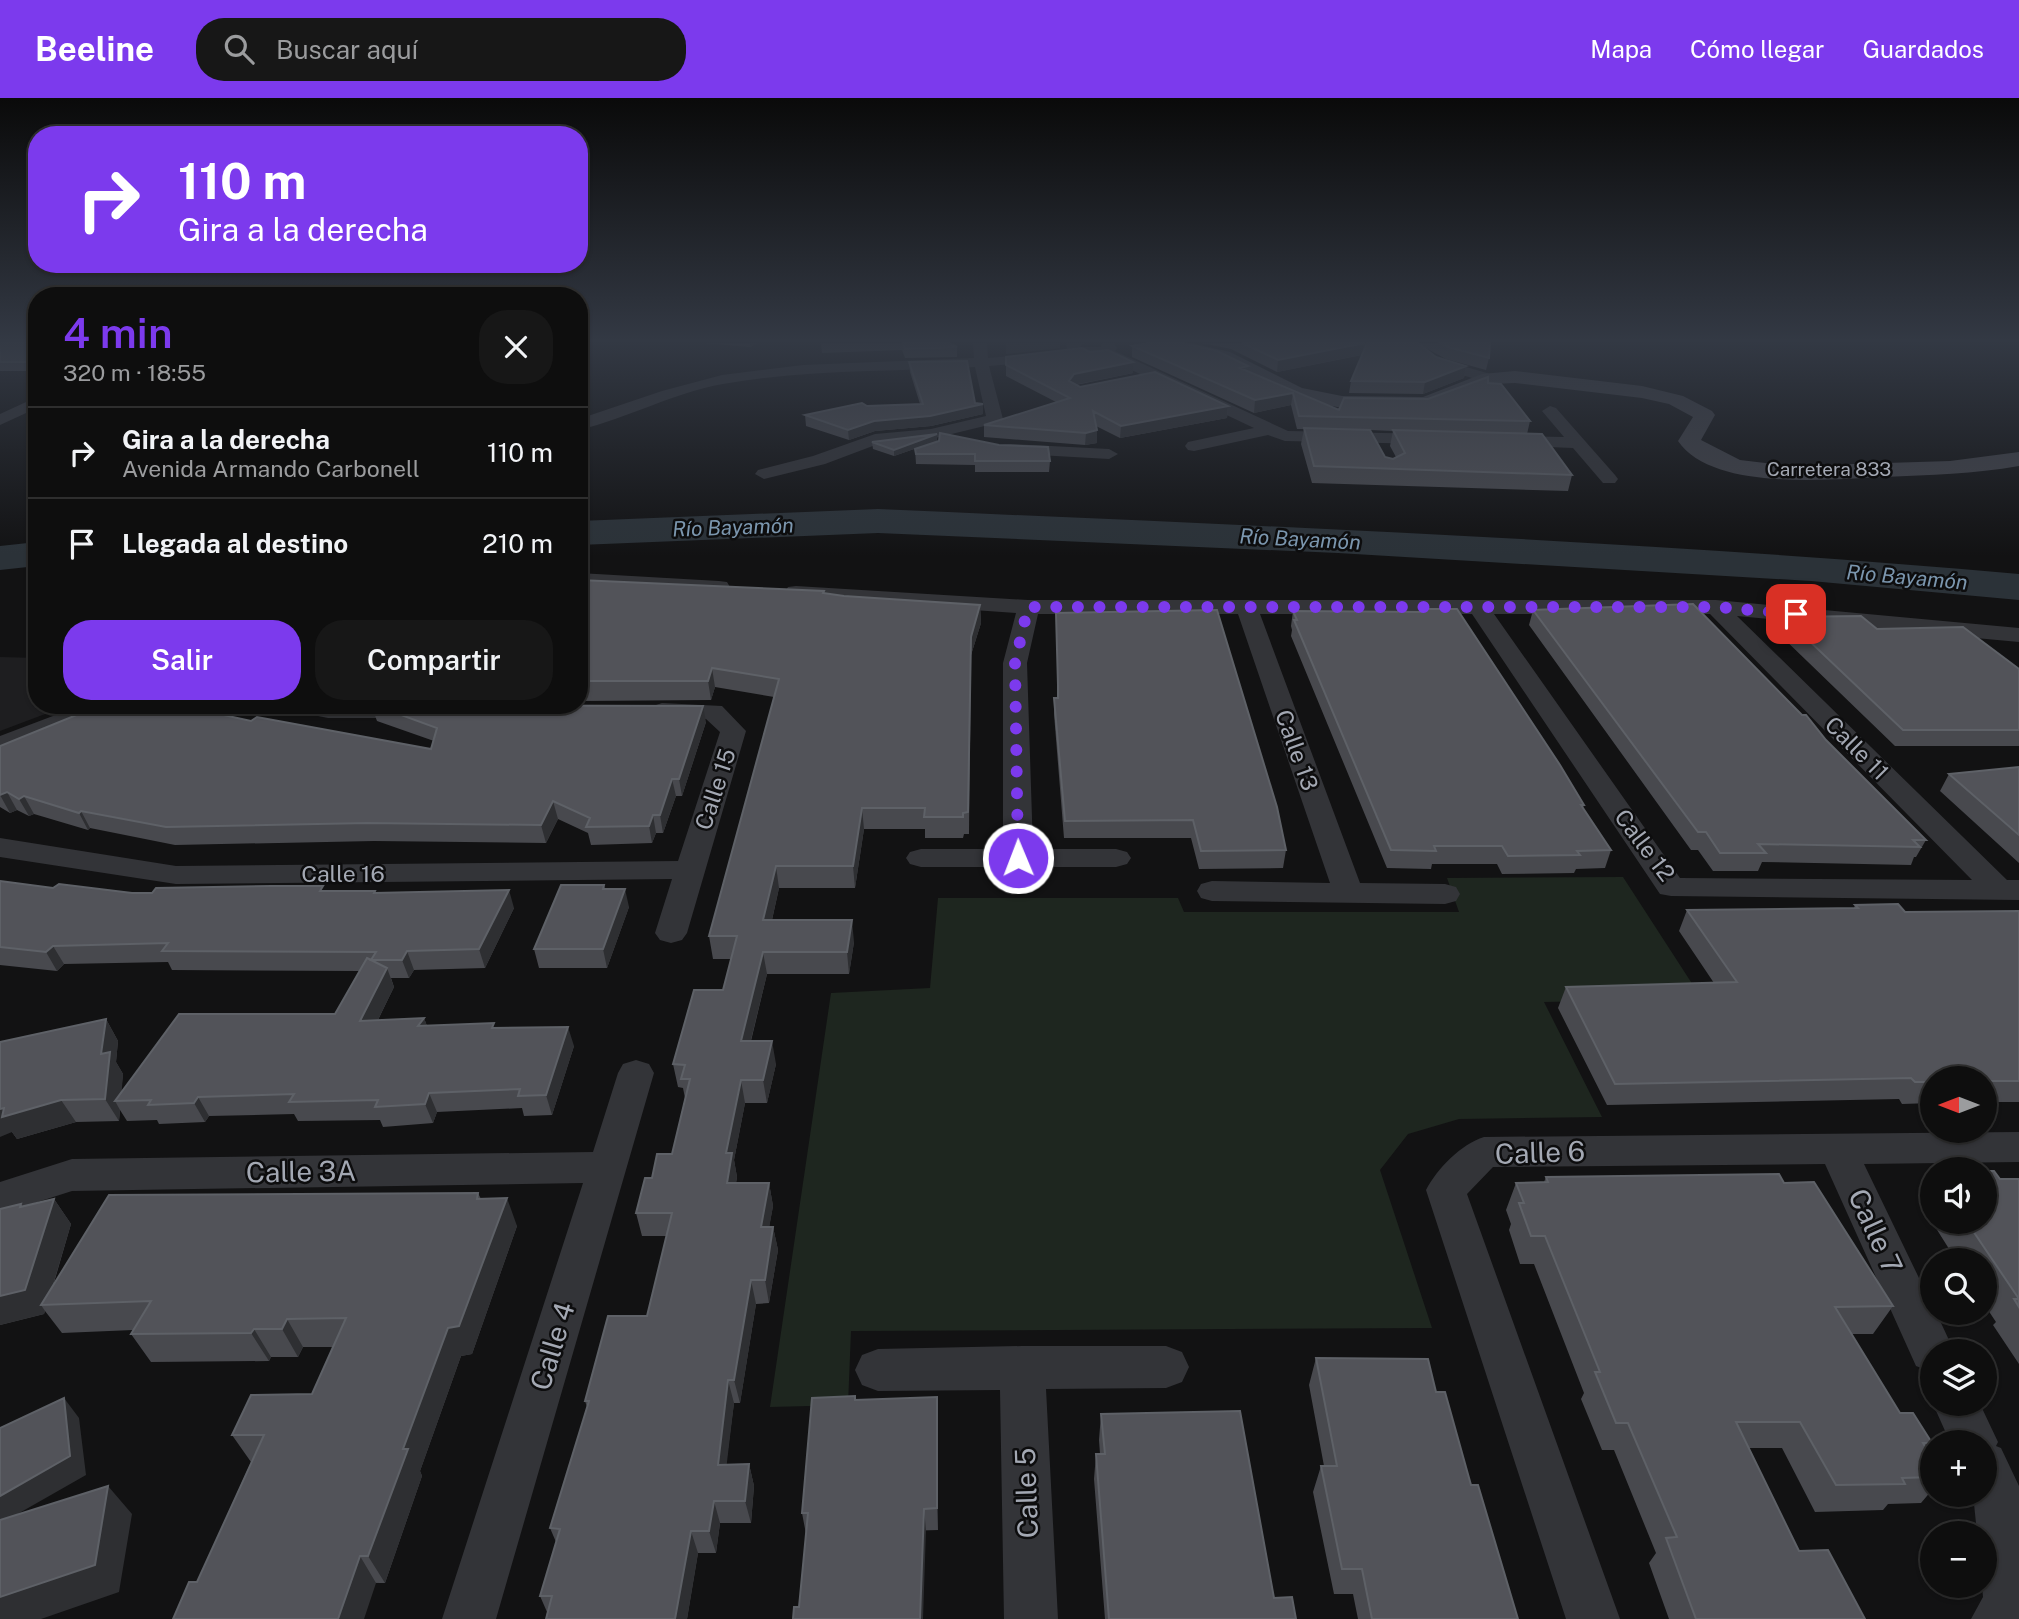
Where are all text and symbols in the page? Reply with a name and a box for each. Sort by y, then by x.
search box [196,18,686,81]
text: Beeline [35,30,154,68]
icon: search [220,30,258,68]
text: Buscar aquí [276,34,418,65]
text: Mapa [1590,35,1652,63]
text: Cómo llegar [1690,35,1824,63]
text: Guardados [1862,35,1984,63]
text: 110 m [178,152,306,210]
icon: right [63,154,154,245]
text: Gira a la derecha [178,211,428,248]
text: 4 min [63,308,172,357]
button: close [479,310,553,384]
text: 320 m · 18:55 [63,359,206,386]
text: Gira a la derecha [122,424,330,455]
icon: right [63,434,101,472]
text: 110 m [487,437,553,468]
text: Avenida Armando Carbonell [122,455,420,482]
street label: Carretera 833 [1767,458,1891,480]
water label: Río Bayamón [672,512,794,542]
water label: Río Bayamón [1239,523,1361,555]
icon: arrive [63,525,101,563]
text: Llegada al destino [122,528,348,559]
text: 210 m [482,528,553,559]
water label: Río Bayamón [1845,559,1969,595]
pin [1766,584,1826,644]
icon: arrive [1777,595,1815,633]
button: Salir [63,620,301,700]
button: Compartir [315,620,553,700]
street label: Calle 13 [1270,706,1324,794]
street label: Calle 11 [1820,711,1894,785]
street label: Calle 15 [689,745,741,833]
street label: Calle 12 [1609,804,1681,886]
position arrow [981,821,1055,895]
street label: Calle 16 [301,860,385,887]
north arrow [1920,1066,1997,1143]
map controls [1920,1066,1997,1598]
street label: Calle 6 [1494,1134,1586,1170]
street label: Calle 3A [246,1154,356,1188]
button: sound [1920,1157,1997,1234]
street label: Calle 7 [1842,1183,1910,1279]
button: search [1920,1248,1997,1325]
street label: Calle 4 [523,1298,581,1394]
button: layers [1920,1339,1997,1416]
button: + [1920,1430,1997,1507]
street label: Calle 5 [1008,1447,1044,1539]
button: − [1920,1521,1997,1598]

